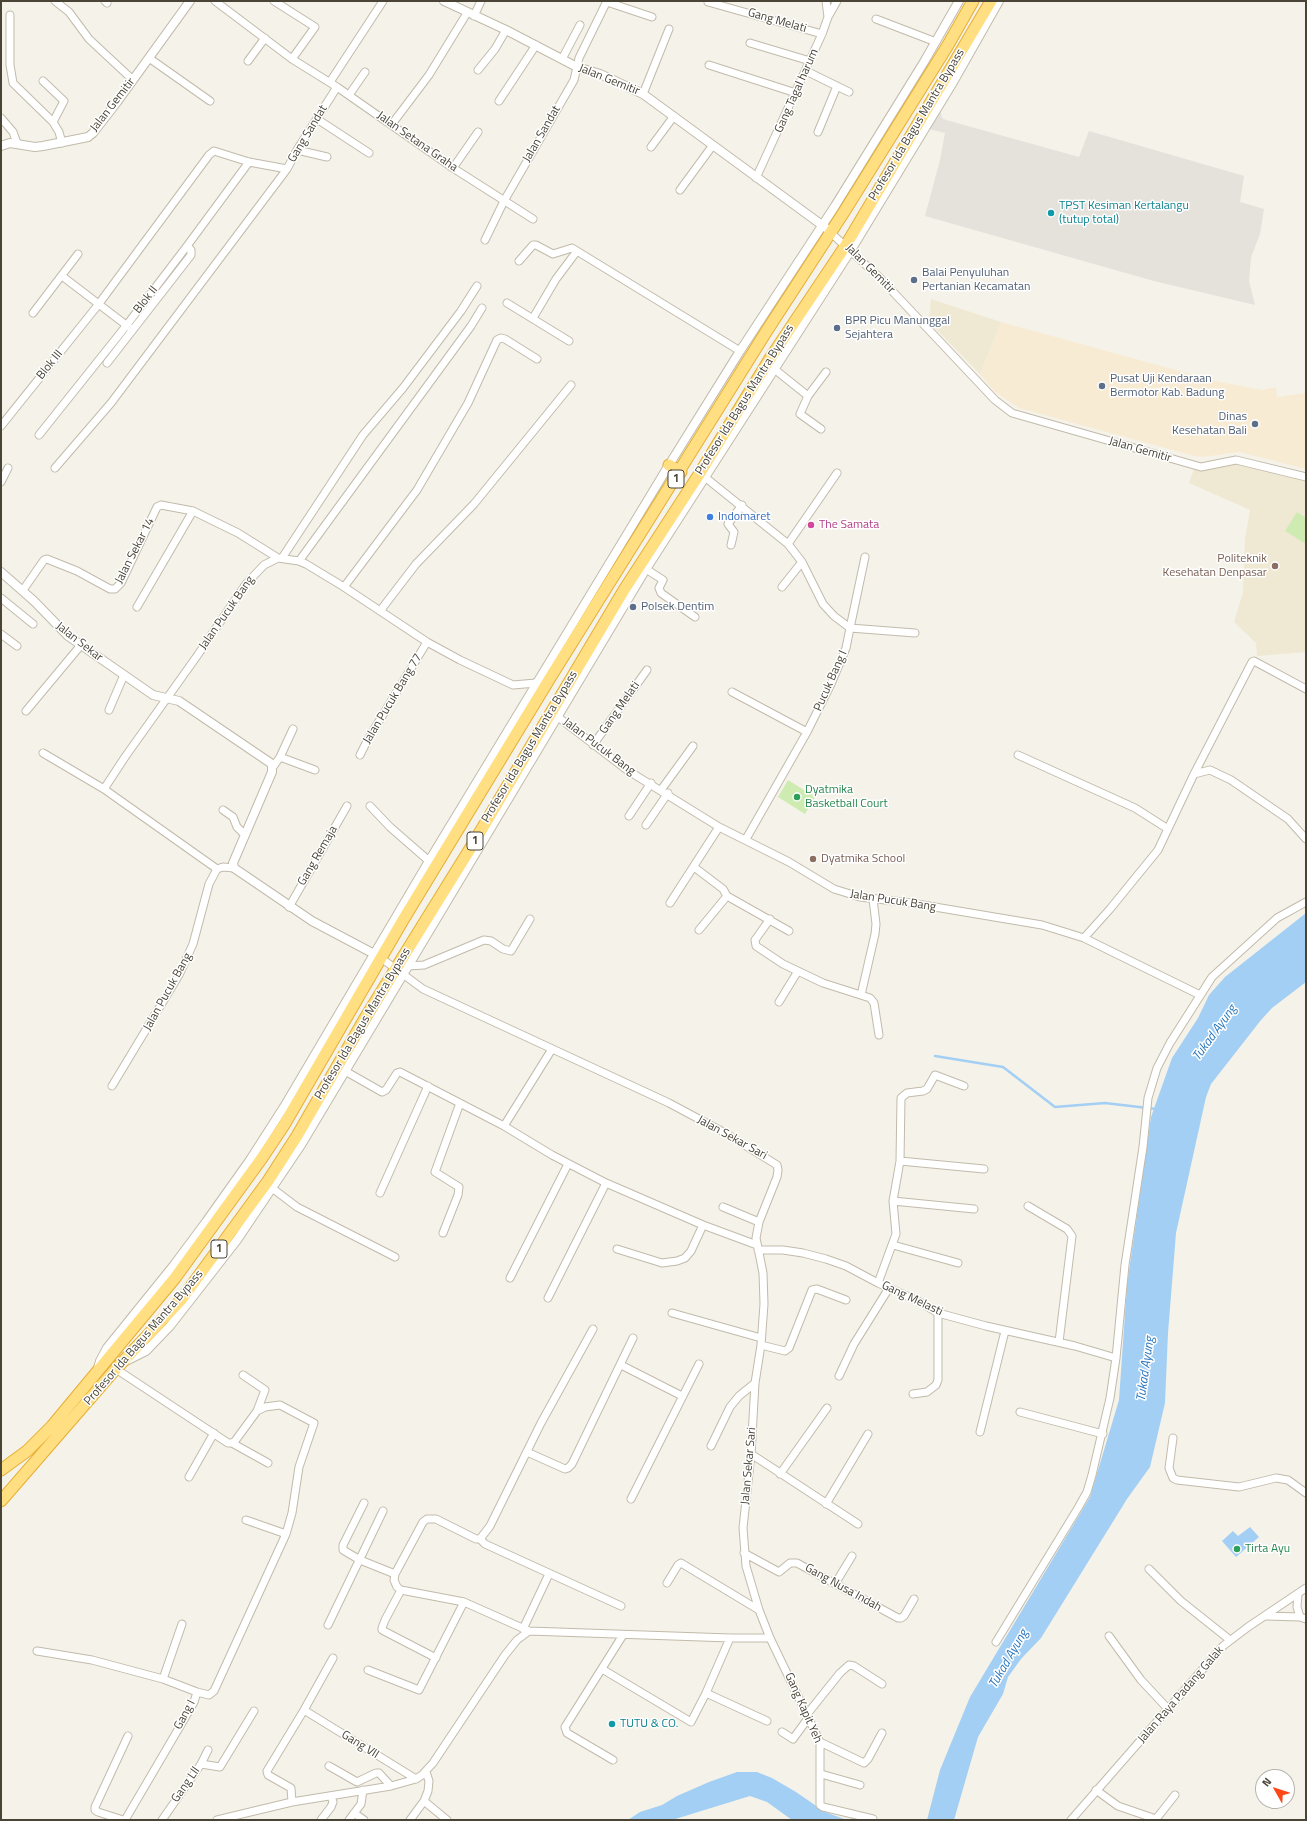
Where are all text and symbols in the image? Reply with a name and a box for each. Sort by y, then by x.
street label: Gang Melati [746,6,808,36]
street label: Gang Tagal harum [772,47,822,135]
street label: Profesor Ida Bagus Mantra Bypass [866,47,968,203]
street label: Jalan Gemitir [576,61,642,99]
street label: Jalan Gemitir [87,75,139,135]
street label: Gang Sandat [285,103,331,165]
street label: Jalan Sandat [520,103,564,165]
street label: Jalan Setana Graha [374,109,460,175]
place label: TPST Kesiman Kertalangu (tutup total) [1059,199,1189,227]
marker: TPST Kesiman Kertalangu (tutup total) [1046,208,1056,218]
street label: Jalan Gemitir [842,241,898,297]
place label: Balai Penyuluhan Pertanian Kecamatan [922,266,1030,294]
marker: Balai Penyuluhan Pertanian Kecamatan [909,275,919,285]
street label: Blok II [131,283,161,317]
place label: BPR Picu Manunggal Sejahtera [845,314,950,342]
street label: Profesor Ida Bagus Mantra Bypass [693,322,797,478]
marker: BPR Picu Manunggal Sejahtera [832,323,842,333]
street label: Blok III [34,347,66,383]
place label: Pusat Uji Kendaraan Bermotor Kab. Badung [1110,372,1224,400]
marker: Pusat Uji Kendaraan Bermotor Kab. Badung [1097,381,1107,391]
place label: Dinas Kesehatan Bali [1172,410,1247,438]
marker: Dinas Kesehatan Bali [1250,419,1260,429]
street label: Jalan Gemitir [1107,434,1173,466]
road number: 1 [668,470,684,488]
place label: Indomaret [718,510,770,524]
marker: Indomaret [705,512,715,522]
street label: Jalan Sekar 14 [112,516,158,586]
place label: The Samata [819,518,879,532]
marker: The Samata [806,520,816,530]
place label: Politeknik Kesehatan Denpasar [1163,552,1267,580]
marker: Politeknik Kesehatan Denpasar [1270,561,1280,571]
street label: Jalan Pucuk Bang [196,573,258,653]
place label: Polsek Dentim [641,600,714,614]
marker: Polsek Dentim [628,602,638,612]
street label: Jalan Sekar [53,619,105,665]
street label: Pucuk Bang I [811,648,851,714]
street label: Jalan Pucuk Bang 77 [360,651,426,747]
street label: Profesor Ida Bagus Mantra Bypass [479,669,581,825]
street label: Gang Melati [597,679,643,737]
street label: Jalan Pucuk Bang [560,715,638,779]
place label: Dyatmika Basketball Court [805,783,888,811]
marker: Dyatmika Basketball Court [792,792,802,802]
street label: Gang Remaja [295,824,341,888]
road number: 1 [467,832,483,850]
place label: Dyatmika School [821,852,905,866]
marker: Dyatmika School [808,854,818,864]
street label: Jalan Pucuk Bang [849,887,937,915]
street label: Profesor Ida Bagus Mantra Bypass [312,946,414,1102]
street label: Jalan Pucuk Bang [141,951,195,1033]
water label: Tukad Ayung [1190,1002,1240,1064]
street label: Jalan Sekar Sari [695,1113,769,1163]
road number: 1 [211,1240,227,1258]
street label: Profesor Ida Bagus Mantra Bypass [81,1267,207,1409]
street label: Gang Melasti [879,1279,945,1319]
water label: Tukad Ayung [1134,1336,1158,1402]
street label: Jalan Sekar Sari [738,1427,760,1505]
place label: Tirta Ayu [1245,1542,1290,1556]
marker: Tirta Ayu [1232,1544,1242,1554]
street label: Gang Nusa Indah [802,1561,884,1615]
water label: Tukad Ayung [986,1627,1032,1691]
street label: Jalan Raya Padang Galak [1135,1644,1227,1746]
street label: Gang Kapit Yeh [781,1671,825,1745]
street label: Gang I [171,1698,199,1732]
place label: TUTU & CO. [620,1717,678,1731]
marker: TUTU & CO. [607,1719,617,1729]
street label: Gang VII [339,1728,381,1762]
street label: Gang Lll [169,1765,203,1805]
north arrow [1255,1769,1295,1809]
text: N [1258,1774,1275,1790]

